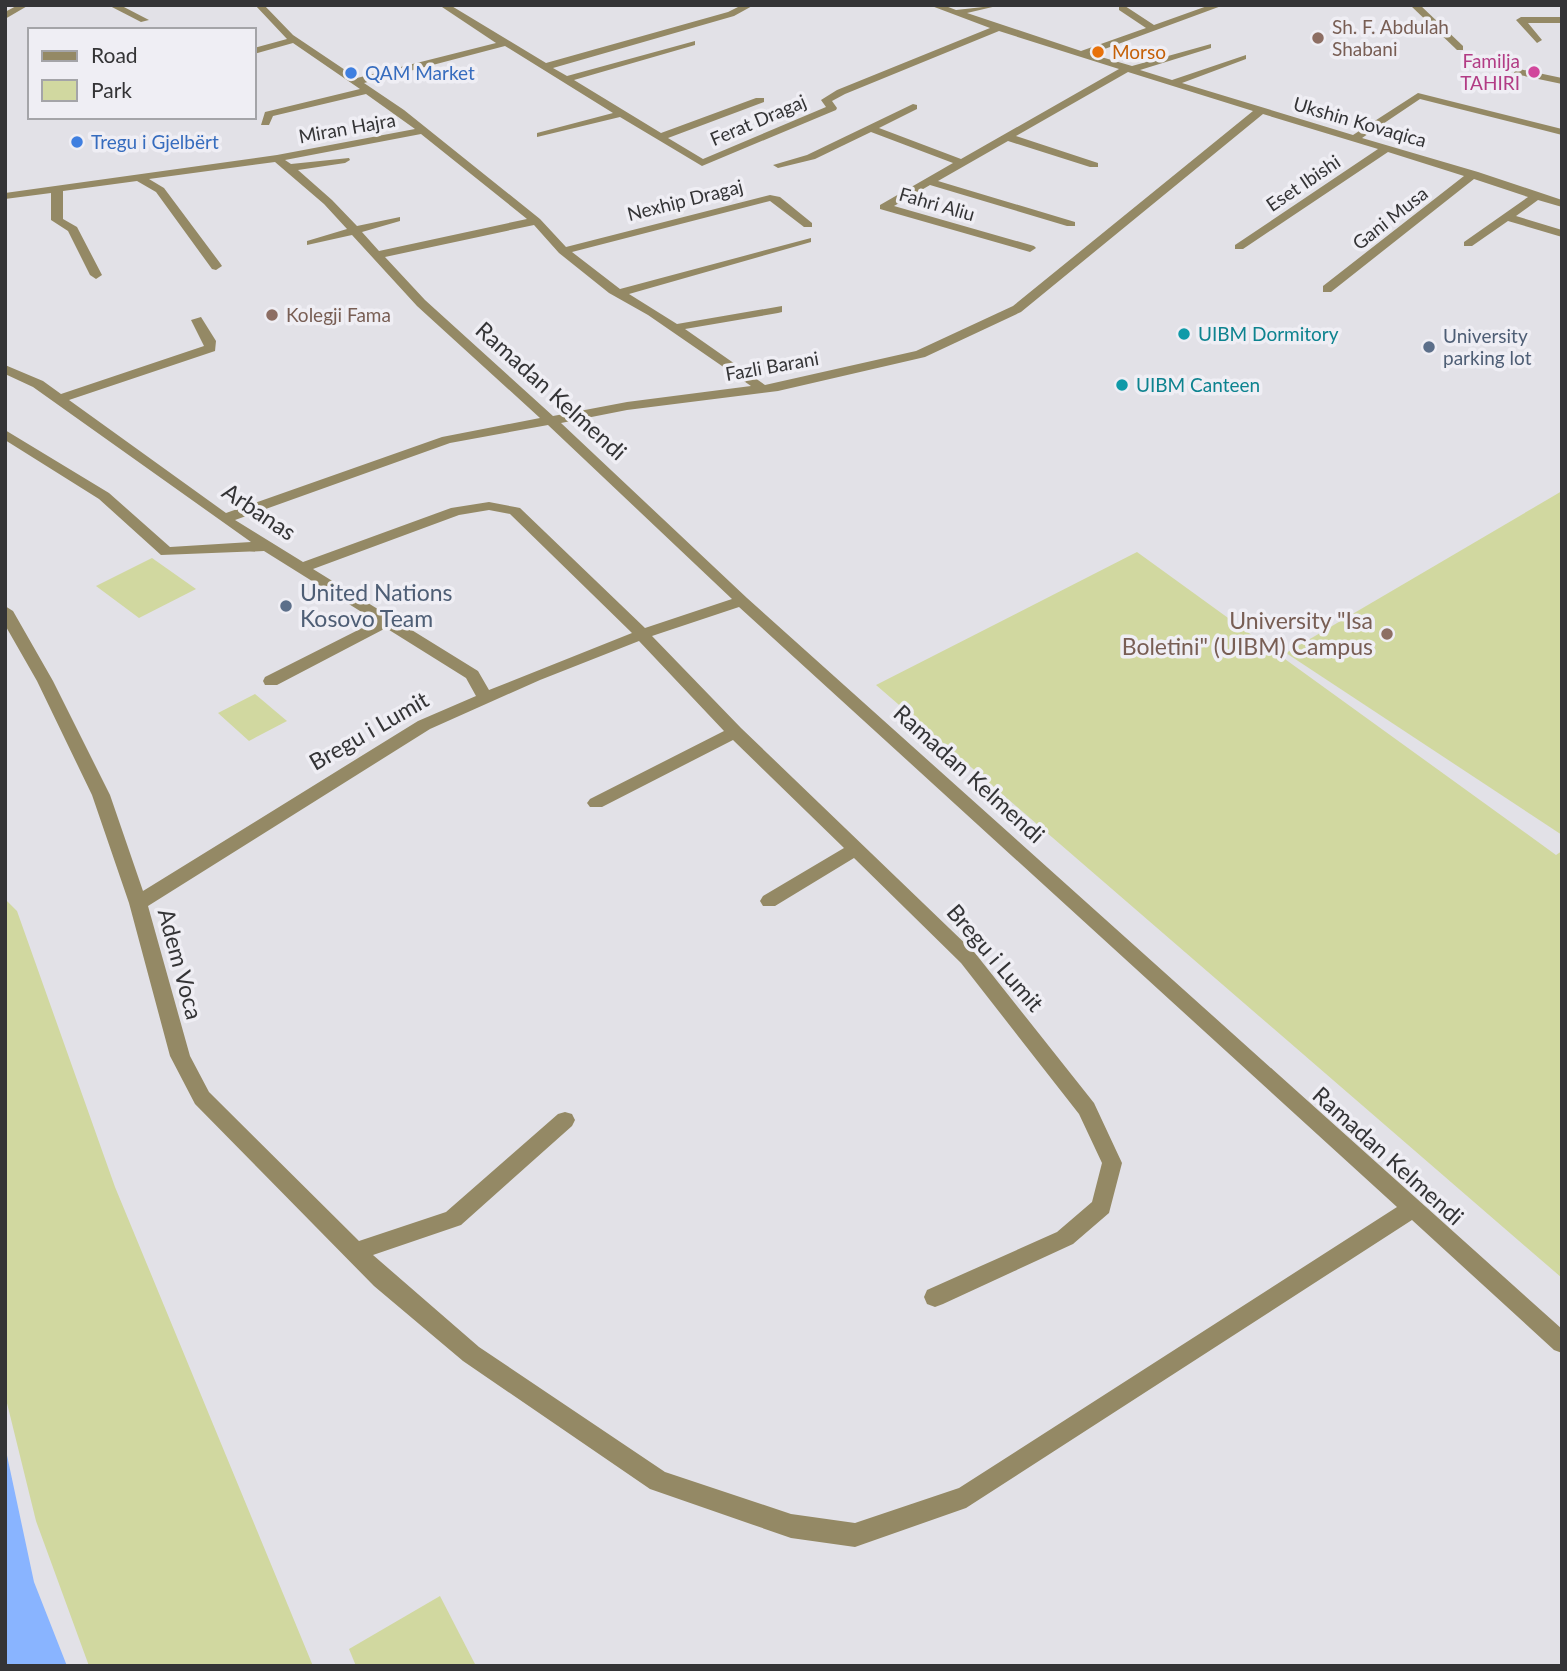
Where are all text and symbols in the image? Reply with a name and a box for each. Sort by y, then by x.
place label: Sh. F. Abdulah Shabani [1332,15,1449,60]
legend [28,28,256,119]
marker: Sh. F. Abdulah Shabani [1310,30,1326,46]
place label: Morso [1112,40,1166,63]
text: Road [91,42,138,67]
marker: Morso [1090,44,1106,60]
place label: Familja TAHIRI [1460,49,1520,94]
place label: QAM Market [365,61,475,84]
marker: Familja TAHIRI [1526,64,1542,80]
marker: QAM Market [343,65,359,81]
text: Park [91,77,132,102]
street label: Ferat Dragaj [706,89,809,150]
street label: Ukshin Kovaqica [1291,92,1429,152]
street label: Miran Hajra [297,108,397,147]
place label: Tregu i Gjelbërt [91,130,219,153]
marker: Tregu i Gjelbërt [69,134,85,150]
street label: Eset Ibishi [1261,149,1344,216]
street label: Nexhip Dragaj [625,174,745,225]
street label: Gani Musa [1348,181,1432,254]
street label: Fahri Aliu [897,182,978,225]
place label: Kolegji Fama [286,303,391,326]
marker: Kolegji Fama [264,307,280,323]
street label: Ramadan Kelmendi [470,315,633,465]
place label: UIBM Dormitory [1198,322,1339,345]
place label: University parking lot [1443,324,1532,369]
marker: UIBM Dormitory [1176,326,1192,342]
marker: University parking lot [1421,339,1437,355]
street label: Fazli Barani [723,346,820,385]
place label: UIBM Canteen [1136,373,1260,396]
marker: UIBM Canteen [1114,377,1130,393]
street label: Arbanas [218,477,302,546]
place label: United Nations Kosovo Team [300,578,453,632]
marker: United Nations Kosovo Team [278,598,294,614]
place label: University "Isa Boletini" (UIBM) Campus [1122,606,1373,660]
marker: University "Isa Boletini" (UIBM) Campus [1379,626,1395,642]
street label: Bregu i Lumit [304,684,434,776]
street label: Ramadan Kelmendi [888,698,1051,848]
street label: Bregu i Lumit [941,898,1051,1017]
street label: Adem Voca [153,905,209,1022]
street label: Ramadan Kelmendi [1307,1080,1470,1230]

